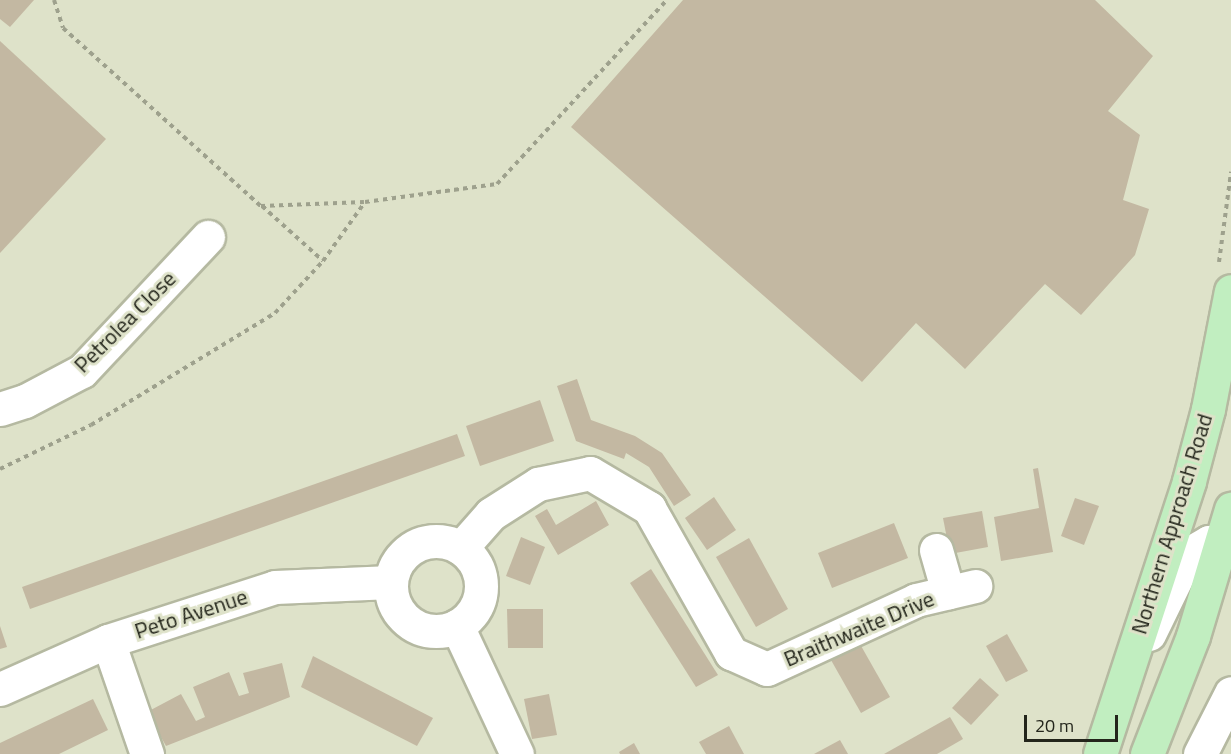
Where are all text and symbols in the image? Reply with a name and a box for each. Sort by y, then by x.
street label: Petrolea Close [69,266,181,378]
street label: Northern Approach Road [1126,411,1218,637]
street label: Peto Avenue [131,583,251,645]
street label: Braithwaite Drive [780,585,938,673]
scale bar [1027,703,1122,741]
text: 20 m [1035,712,1074,739]

